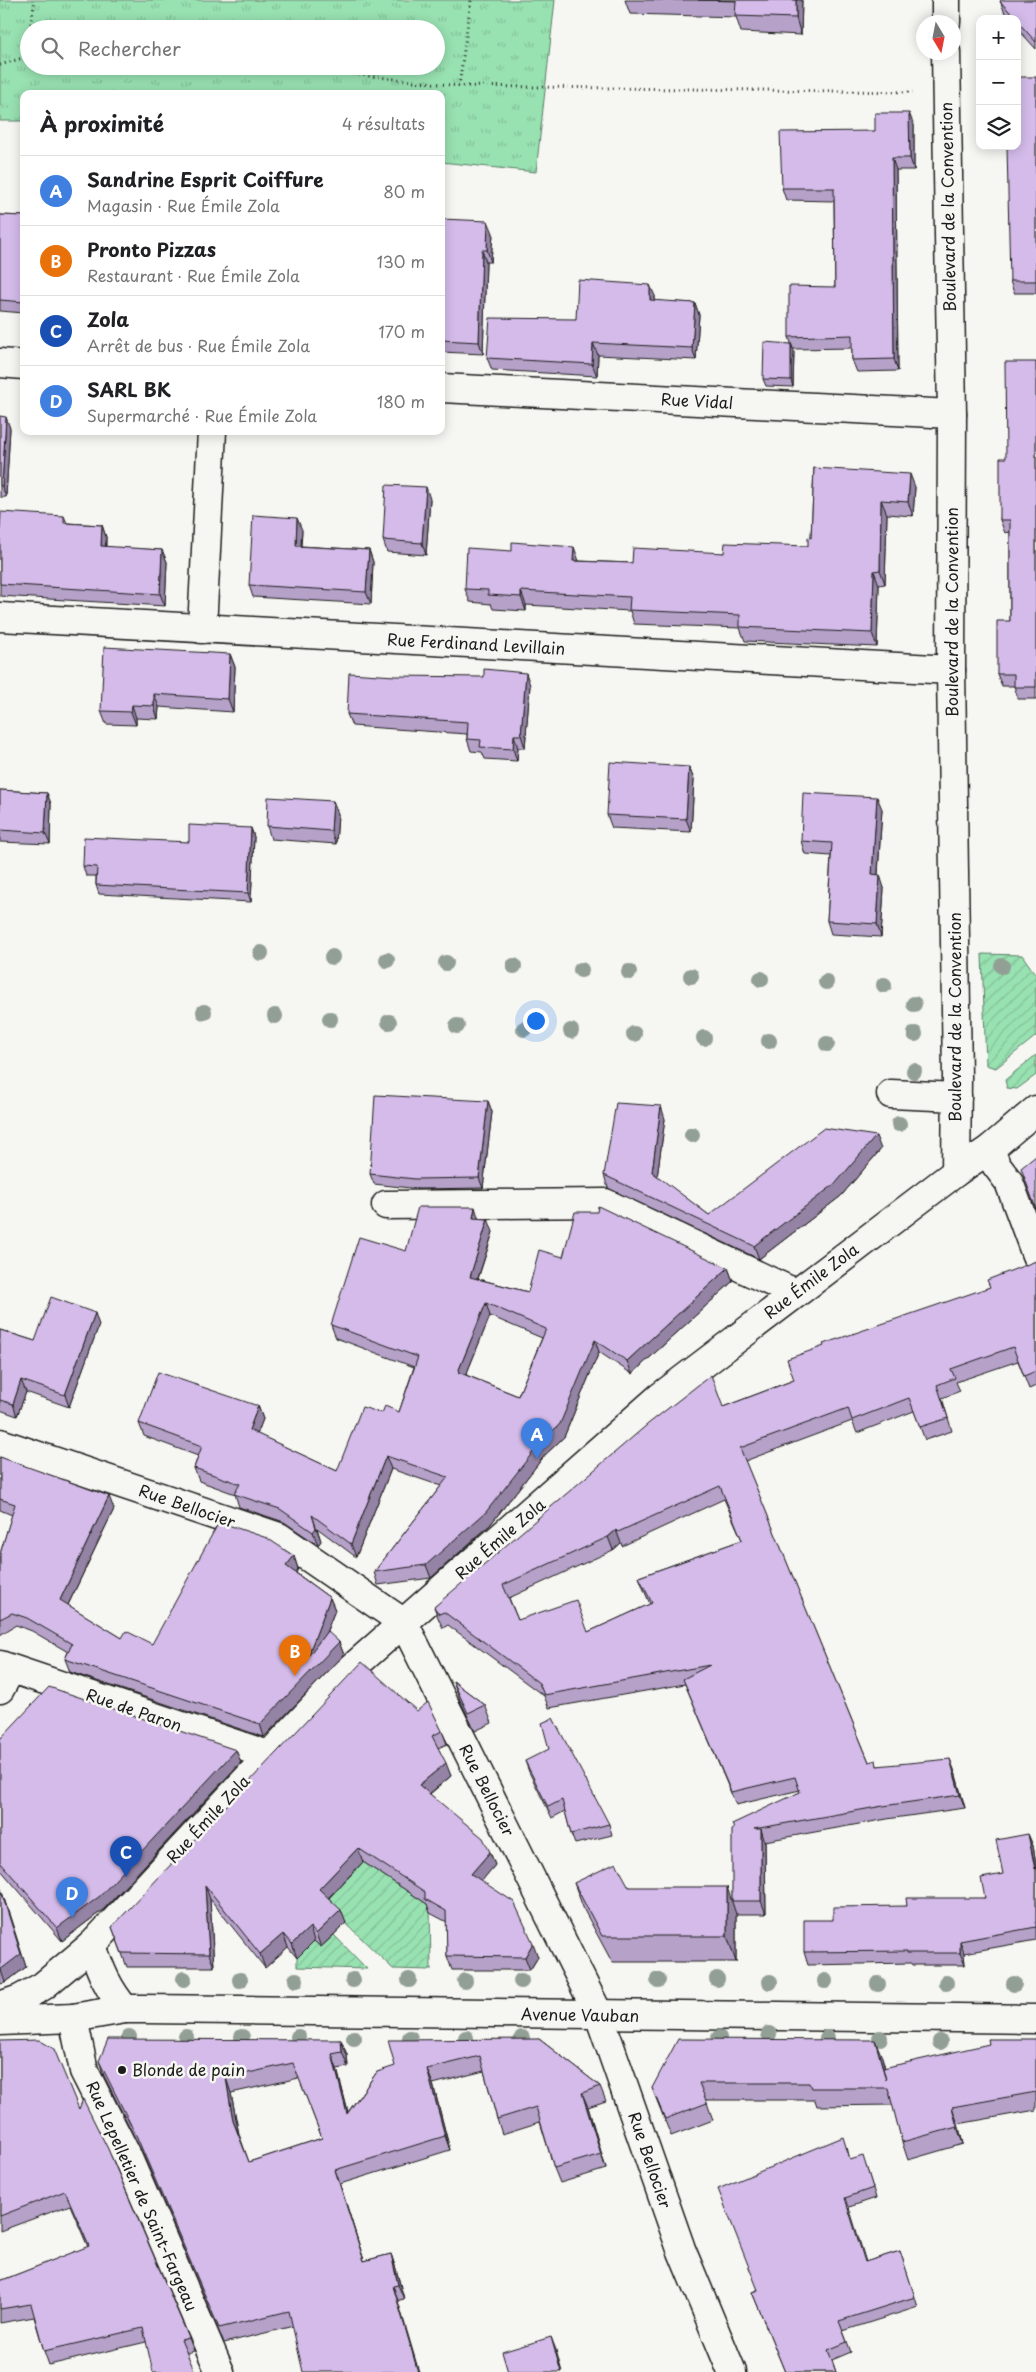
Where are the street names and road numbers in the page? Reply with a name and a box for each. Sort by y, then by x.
street label: Boulevard de la Convention [933,102,961,312]
street label: Rue Vidal [660,386,734,414]
street label: Boulevard de la Convention [939,507,963,717]
street label: Rue Ferdinand Levillain [386,626,566,660]
street label: Boulevard de la Convention [942,912,966,1122]
street label: Rue Émile Zola [758,1236,863,1324]
street label: Rue Bellocier [136,1477,239,1533]
street label: Rue Émile Zola [449,1492,550,1584]
street label: Rue de Paron [83,1681,185,1737]
street label: Rue Bellocier [454,1739,522,1840]
street label: Rue Émile Zola [160,1769,255,1868]
street label: Avenue Vauban [521,2001,639,2027]
street label: Rue Lepelletier de Saint-Fargeau [81,2077,205,2314]
street label: Rue Bellocier [623,2108,679,2212]

